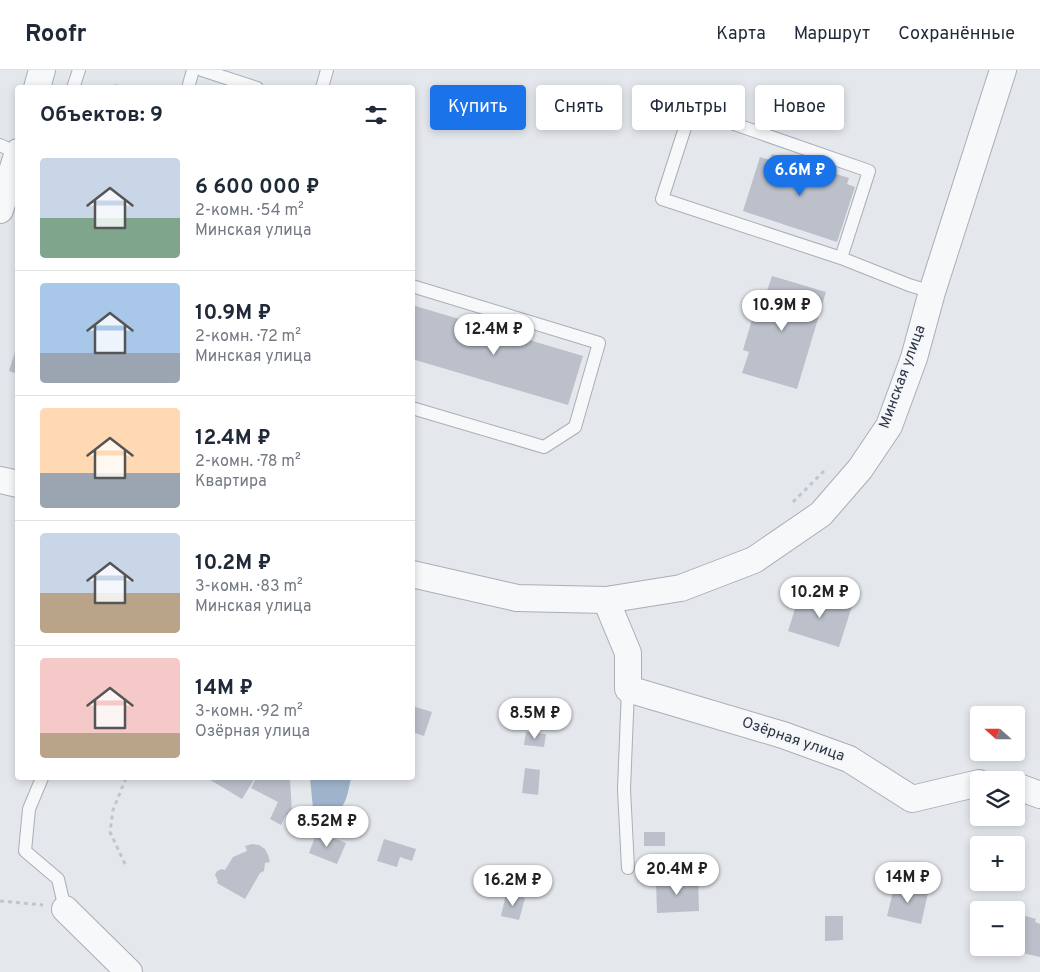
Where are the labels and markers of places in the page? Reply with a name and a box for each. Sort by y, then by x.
pin: 6.6M ₽ [759,154,841,197]
pin: 10.9M ₽ [736,290,828,332]
pin: 12.4M ₽ [448,314,540,356]
pin: 10.2M ₽ [774,576,866,619]
pin: 8.5M ₽ [494,698,576,740]
pin: 8.52M ₽ [281,806,373,848]
pin: 20.4M ₽ [631,854,723,896]
pin: 14M ₽ [873,862,943,904]
pin: 16.2M ₽ [467,864,559,907]

